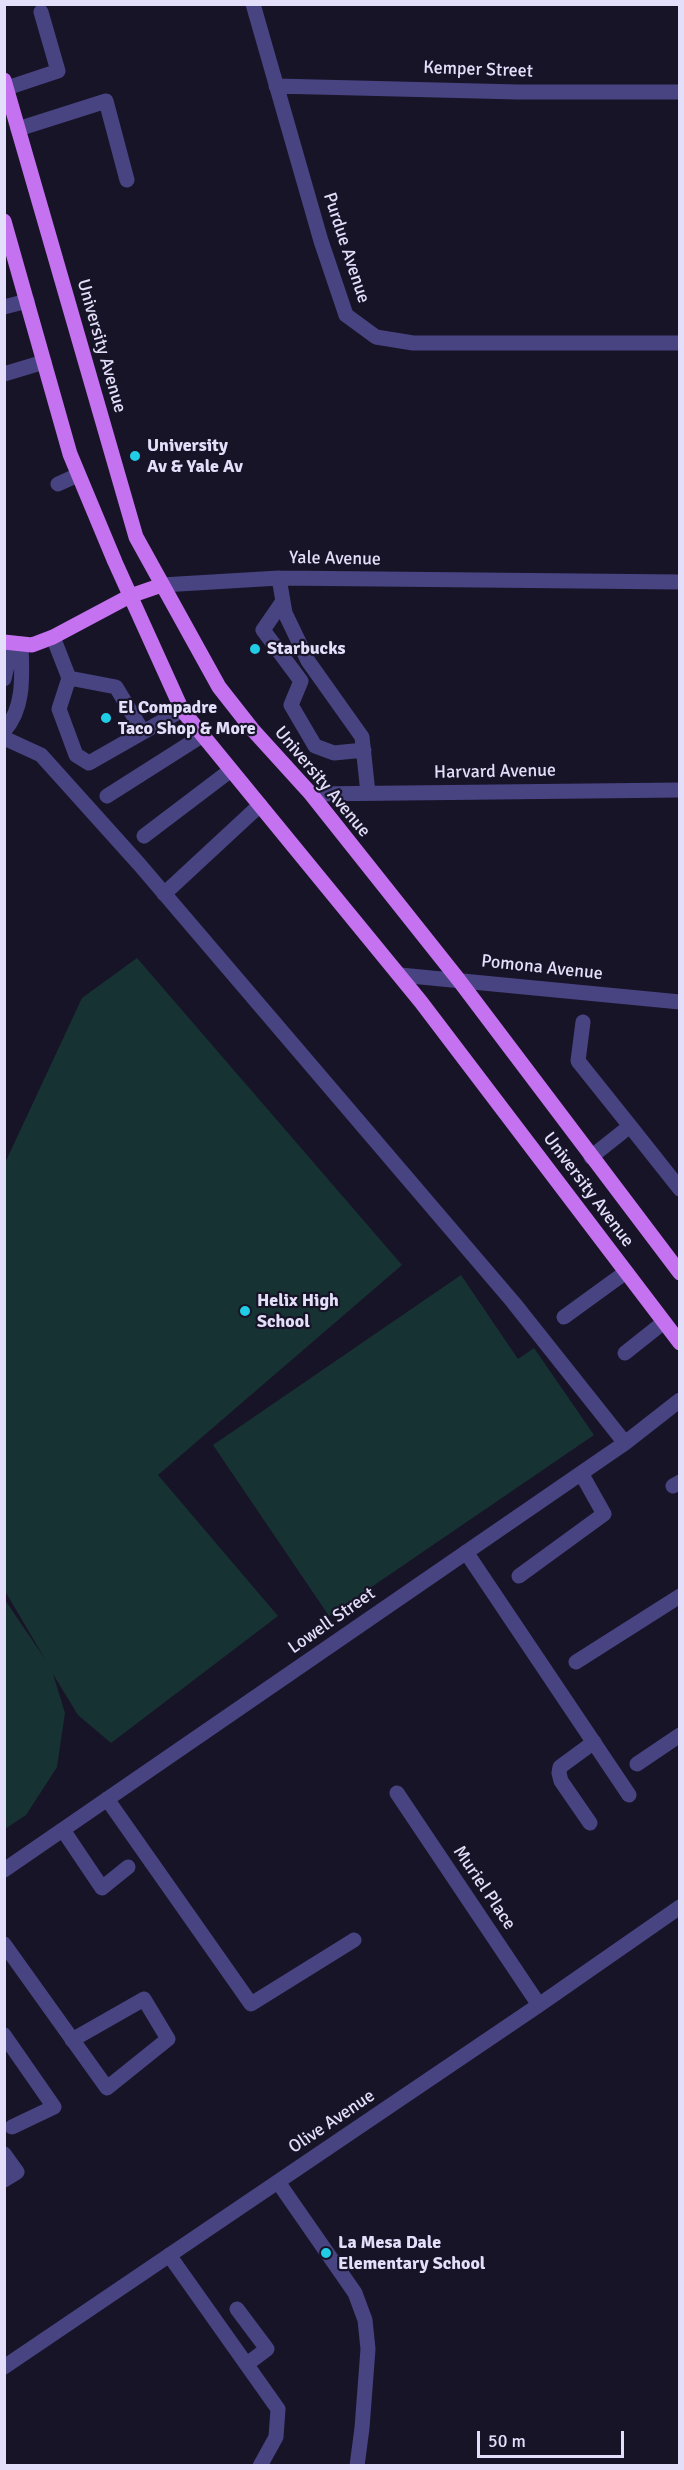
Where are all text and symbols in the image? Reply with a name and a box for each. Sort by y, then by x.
street label: Kemper Street [423,57,533,83]
street label: Purdue Avenue [318,190,374,306]
street label: University Avenue [72,277,130,415]
place label: University Av & Yale Av [147,435,243,478]
marker: University Av & Yale Av [128,449,142,463]
street label: Yale Avenue [289,547,381,571]
place label: Starbucks [267,638,346,660]
marker: Starbucks [248,642,262,656]
place label: El Compadre Taco Shop & More [118,697,256,740]
marker: El Compadre Taco Shop & More [99,711,113,725]
street label: University Avenue [269,722,375,842]
street label: Harvard Avenue [434,760,556,784]
street label: Pomona Avenue [480,951,604,985]
street label: University Avenue [538,1128,638,1252]
place label: Helix High School [257,1290,339,1332]
marker: Helix High School [238,1304,252,1318]
street label: Lowell Street [284,1583,380,1659]
street label: Muriel Place [448,1842,520,1934]
street label: Olive Avenue [285,2085,379,2159]
place label: La Mesa Dale Elementary School [338,2232,485,2274]
marker: La Mesa Dale Elementary School [319,2246,333,2260]
scale bar [480,2419,627,2457]
text: 50 m [488,2430,526,2452]

